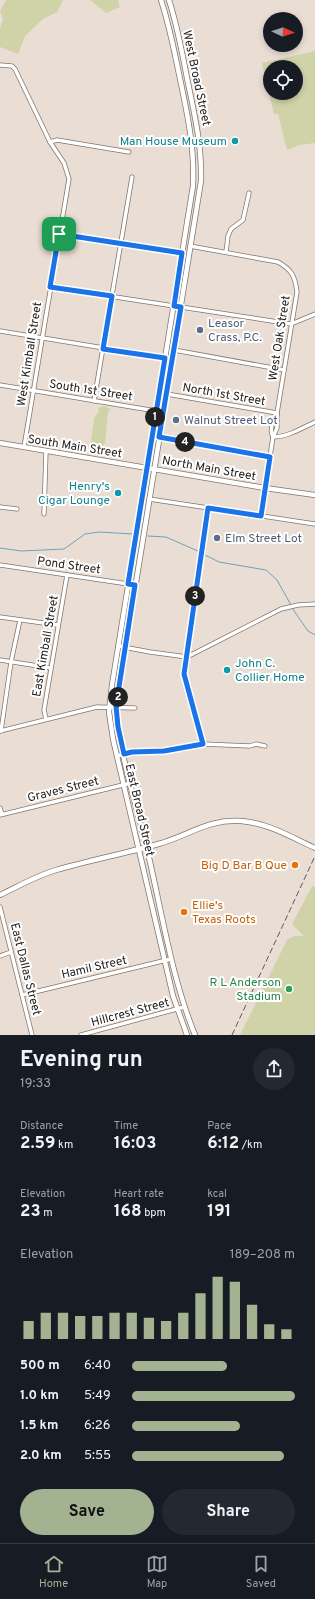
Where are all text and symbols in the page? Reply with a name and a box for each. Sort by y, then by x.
north arrow [263,12,303,52]
map controls [263,12,303,100]
street label: West Broad Street [178,29,214,127]
button: locate [263,60,303,100]
place label: Man House Museum [120,134,227,150]
marker: Man House Museum [230,136,240,146]
pin [42,217,76,251]
icon: arrive [48,223,70,245]
street label: West Oak Street [265,294,295,382]
street label: West Kimball Street [14,301,46,408]
place label: Leasor Crass, P.C. [208,316,262,346]
marker: Leasor Crass, P.C. [195,325,205,335]
street label: South 1st Street [48,376,134,405]
street label: North 1st Street [181,380,267,410]
pin: 1 [145,407,165,427]
text: 1 [153,410,157,424]
place label: Walnut Street Lot [184,413,278,429]
marker: Walnut Street Lot [171,415,181,425]
street label: South Main Street [26,432,123,462]
pin: 4 [175,432,195,452]
text: 4 [181,435,189,449]
street label: North Main Street [161,453,257,485]
place label: Henry's Cigar Lounge [38,479,110,509]
marker: Henry's Cigar Lounge [113,488,123,498]
place label: Elm Street Lot [225,531,302,547]
marker: Elm Street Lot [212,533,222,543]
street label: Pond Street [36,554,102,578]
pin: 3 [185,586,205,606]
text: 3 [192,589,198,603]
street label: East Kimball Street [29,594,63,698]
place label: John C. Collier Home [235,656,305,686]
marker: John C. Collier Home [222,665,232,675]
pin: 2 [108,687,128,707]
text: 2 [115,690,121,704]
street label: East Broad Street [121,762,157,858]
street label: Graves Street [26,773,101,807]
place label: Big D Bar B Que [201,858,287,874]
marker: Big D Bar B Que [290,860,300,870]
place label: Ellie's Texas Roots [192,898,256,928]
marker: Ellie's Texas Roots [179,907,189,917]
street label: East Dallas Street [6,921,44,1017]
street label: Hamil Street [60,953,129,983]
place label: R L Anderson Stadium [210,975,281,1005]
marker: R L Anderson Stadium [284,984,294,994]
street label: Hillcrest Street [89,995,171,1031]
text: Evening run [20,1047,143,1074]
button: share [253,1048,295,1090]
text: 19:33 [20,1076,51,1092]
text: Distance [20,1119,63,1133]
text: Time [114,1119,138,1133]
text: Pace [207,1119,232,1133]
text: 2.59 [20,1133,55,1155]
text: 16:03 [114,1133,156,1155]
text: 6:12 [207,1133,239,1155]
text: km [55,1138,73,1152]
text: /km [239,1138,262,1152]
text: Elevation [20,1187,65,1201]
text: Heart rate [114,1187,164,1201]
text: kcal [207,1187,227,1201]
text: 23 [20,1201,41,1223]
text: 168 [114,1201,142,1223]
text: 191 [207,1201,231,1223]
text: m [41,1206,53,1220]
text: bpm [142,1206,166,1220]
text: Elevation [20,1247,73,1263]
text: 189–208 m [230,1247,295,1263]
text: 500 m [20,1358,60,1374]
text: 6:40 [84,1358,111,1374]
text: 1.0 km [20,1388,59,1404]
text: 5:49 [84,1388,111,1404]
text: 1.5 km [20,1418,58,1434]
text: 6:26 [84,1418,110,1434]
text: 2.0 km [20,1448,62,1464]
text: 5:55 [84,1448,111,1464]
button: Save [20,1489,154,1535]
button: Share [162,1489,295,1535]
tab: Home [39,1553,68,1591]
tab: Map [146,1553,168,1591]
tab: Saved [246,1553,276,1591]

